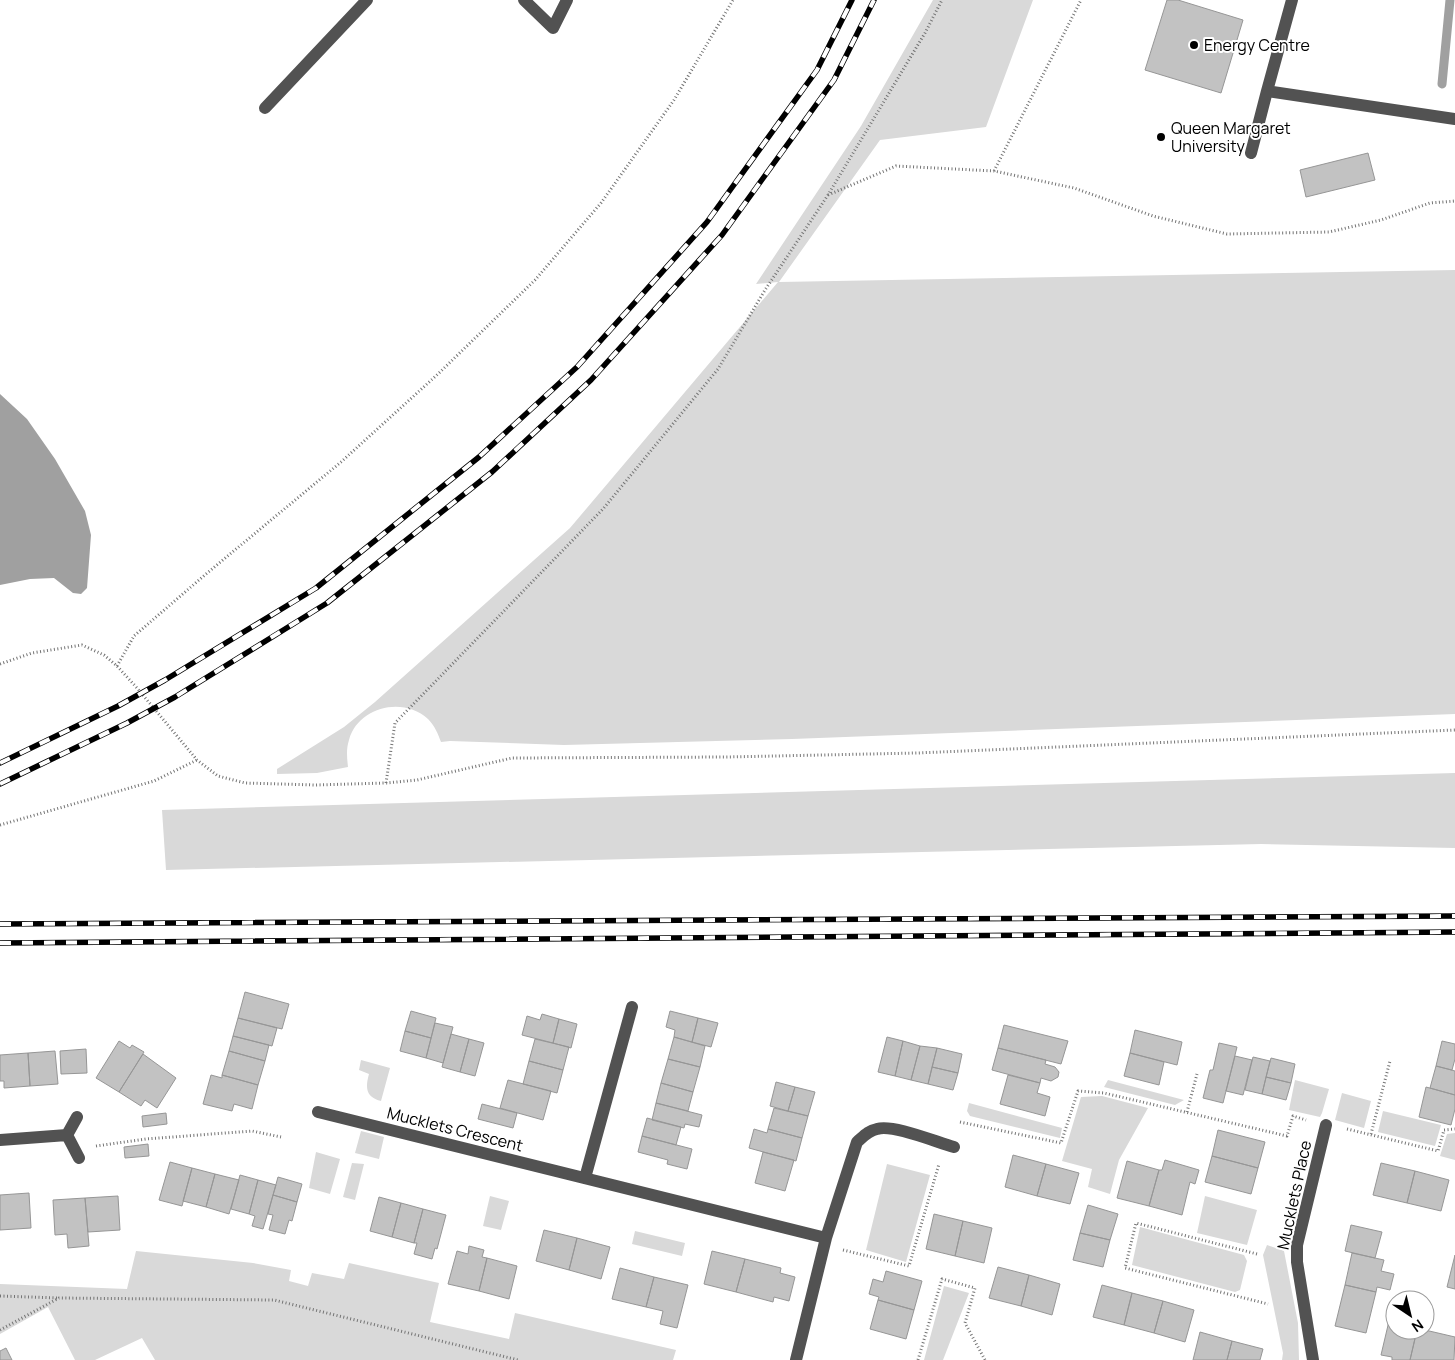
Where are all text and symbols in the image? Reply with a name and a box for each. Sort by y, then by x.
place label: Energy Centre [1204,34,1310,56]
marker: Energy Centre [1188,39,1200,51]
place label: Queen Margaret University [1171,117,1291,157]
marker: Queen Margaret University [1155,131,1167,143]
street label: Mucklets Crescent [385,1101,525,1157]
street label: Mucklets Place [1272,1138,1316,1252]
north arrow [1385,1290,1435,1340]
text: N [1408,1315,1427,1337]

